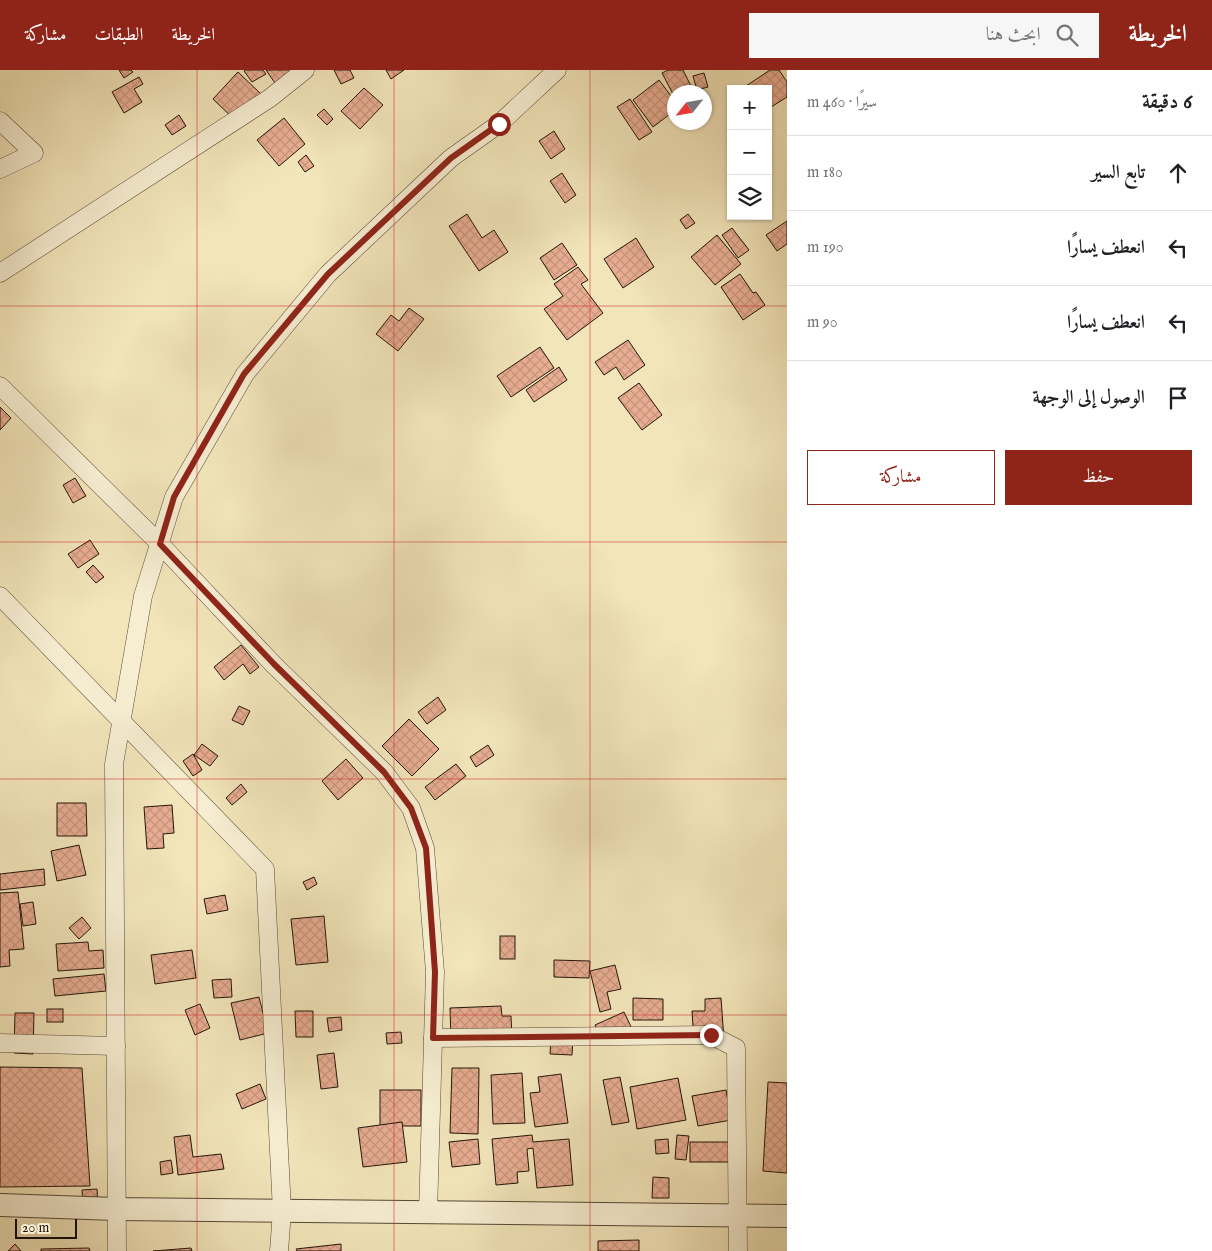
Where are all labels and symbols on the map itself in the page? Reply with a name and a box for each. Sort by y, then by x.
north arrow [667,85,712,130]
route start [488,113,511,136]
route end [700,1024,723,1047]
scale bar [15,1216,78,1239]

